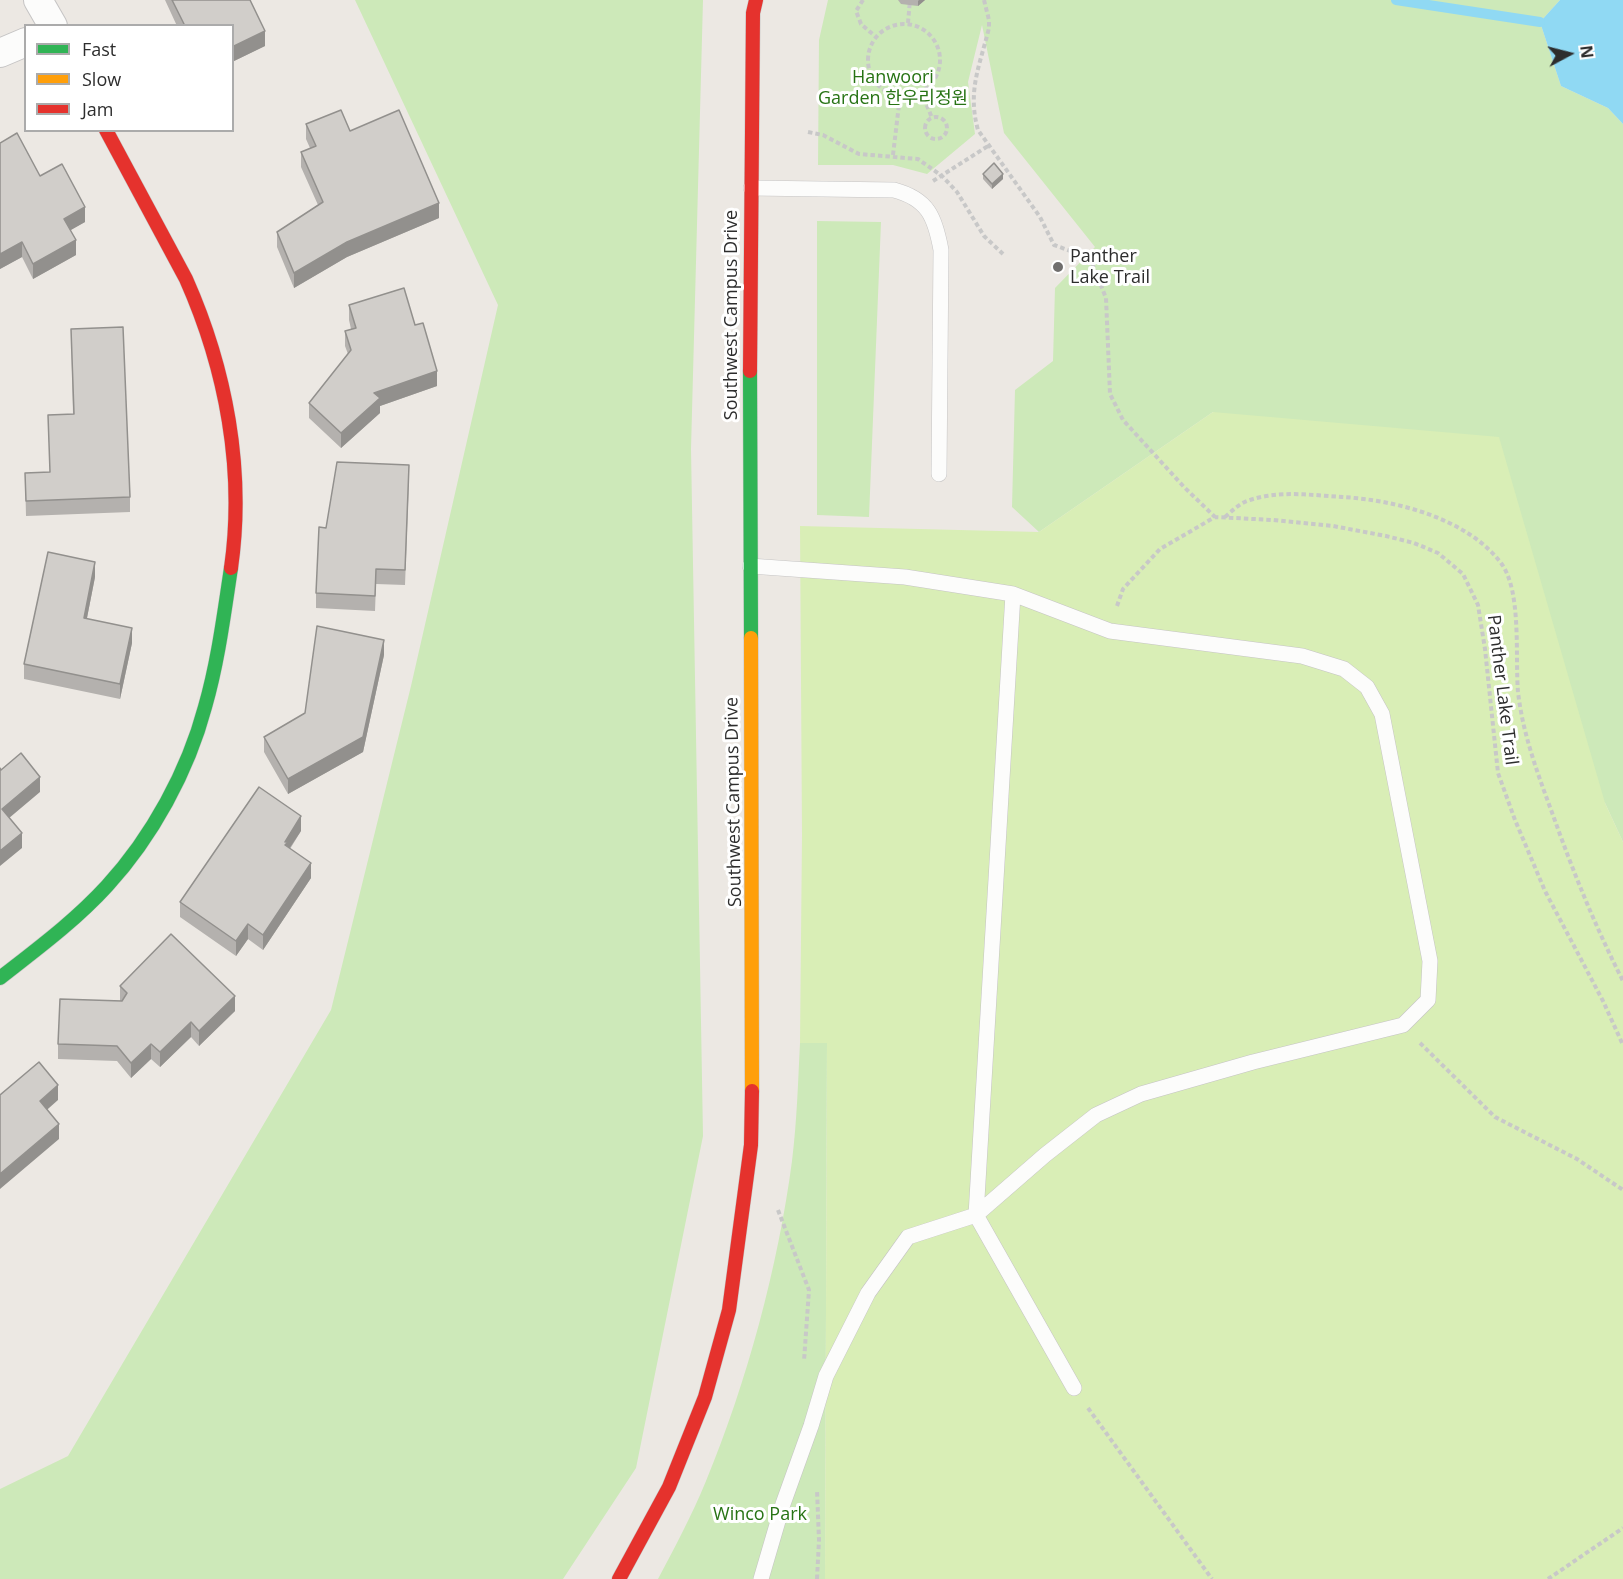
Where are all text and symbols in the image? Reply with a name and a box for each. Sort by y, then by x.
legend [24,24,234,132]
north arrow [1539,24,1599,84]
text: Fast [82,37,116,61]
text: N [1575,44,1599,60]
text: Slow [82,67,121,91]
park label: Hanwoori Garden 한우리정원 [818,67,968,110]
text: Jam [82,97,114,121]
street label: Southwest Campus Drive [721,210,743,420]
place label: Panther Lake Trail [1070,246,1150,288]
marker: Panther Lake Trail [1051,260,1065,274]
street label: Panther Lake Trail [1482,614,1522,766]
street label: Southwest Campus Drive [721,697,747,907]
park label: Winco Park [713,1504,807,1526]

